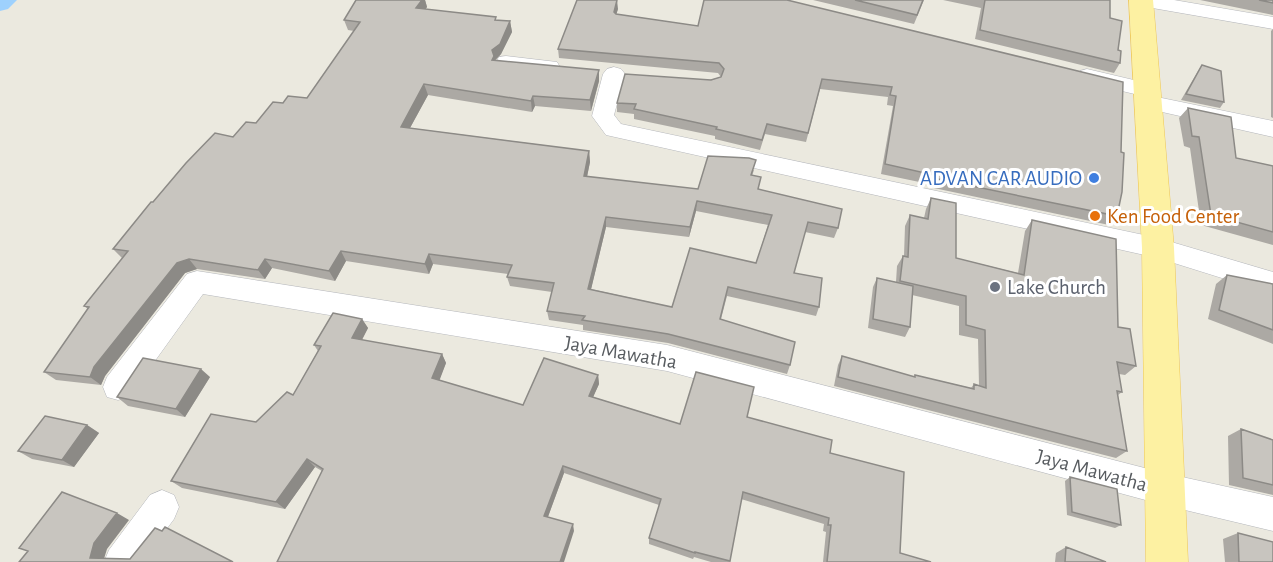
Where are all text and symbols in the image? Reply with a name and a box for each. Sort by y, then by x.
place label: ADVAN CAR AUDIO [920,168,1082,189]
marker: ADVAN CAR AUDIO [1087,171,1101,185]
place label: Ken Food Center [1107,206,1239,227]
marker: Ken Food Center [1088,209,1102,223]
place label: Lake Church [1007,277,1106,298]
marker: Lake Church [988,280,1002,294]
street label: Jaya Mawatha [563,332,679,373]
street label: Jaya Mawatha [1034,446,1150,495]

